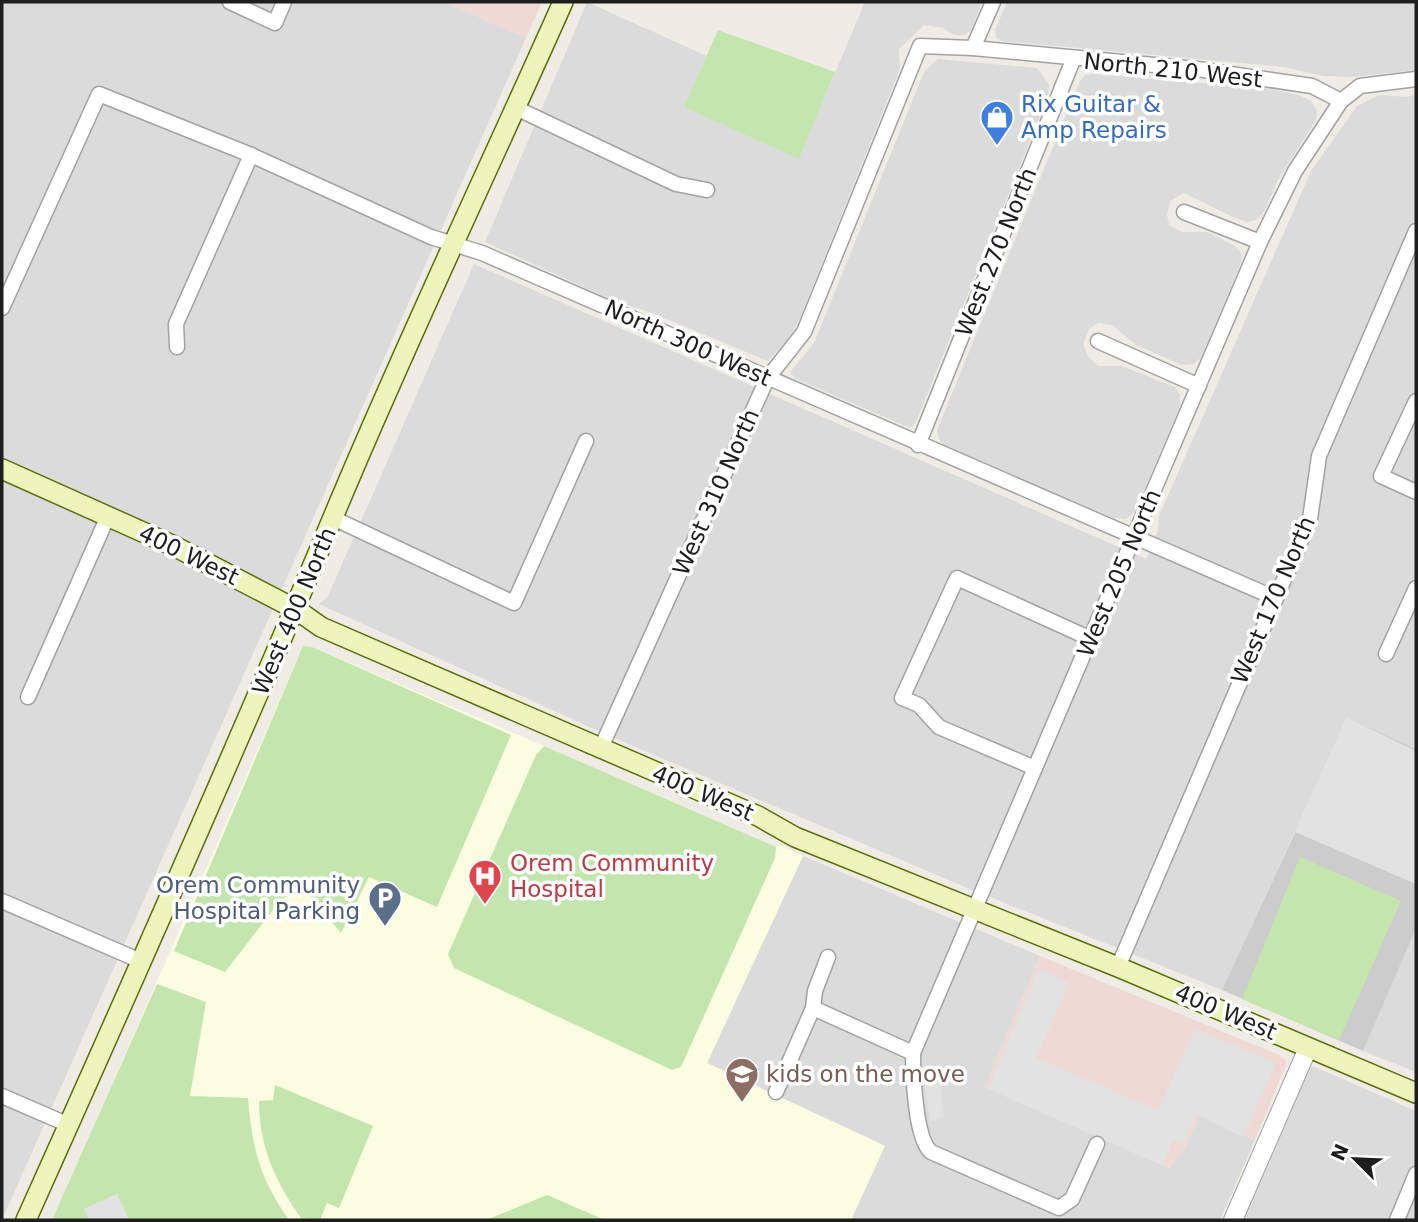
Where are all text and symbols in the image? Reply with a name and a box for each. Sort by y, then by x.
street label: North 210 West [1082,48,1264,92]
place label: Rix Guitar & Amp Repairs [1021,91,1167,143]
shop icon: Rix Guitar & Amp Repairs [978,98,1016,147]
street label: West 270 North [950,164,1042,340]
street label: North 300 West [601,295,775,391]
street label: West 310 North [668,405,764,579]
street label: West 205 North [1072,485,1166,661]
street label: West 170 North [1226,512,1320,688]
street label: 400 West [135,520,243,590]
street label: West 400 North [247,523,341,699]
street label: 400 West [648,760,758,826]
place label: Orem Community Hospital [510,850,714,902]
hospital icon: Orem Community Hospital [466,857,504,906]
place label: Orem Community Hospital Parking [156,872,360,924]
parking icon: Orem Community Hospital Parking [366,879,404,928]
street label: 400 West [1171,979,1281,1045]
school or university icon: kids on the move [723,1055,761,1104]
place label: kids on the move [766,1061,965,1087]
north arrow [1320,1124,1390,1194]
text: N [1326,1140,1353,1164]

